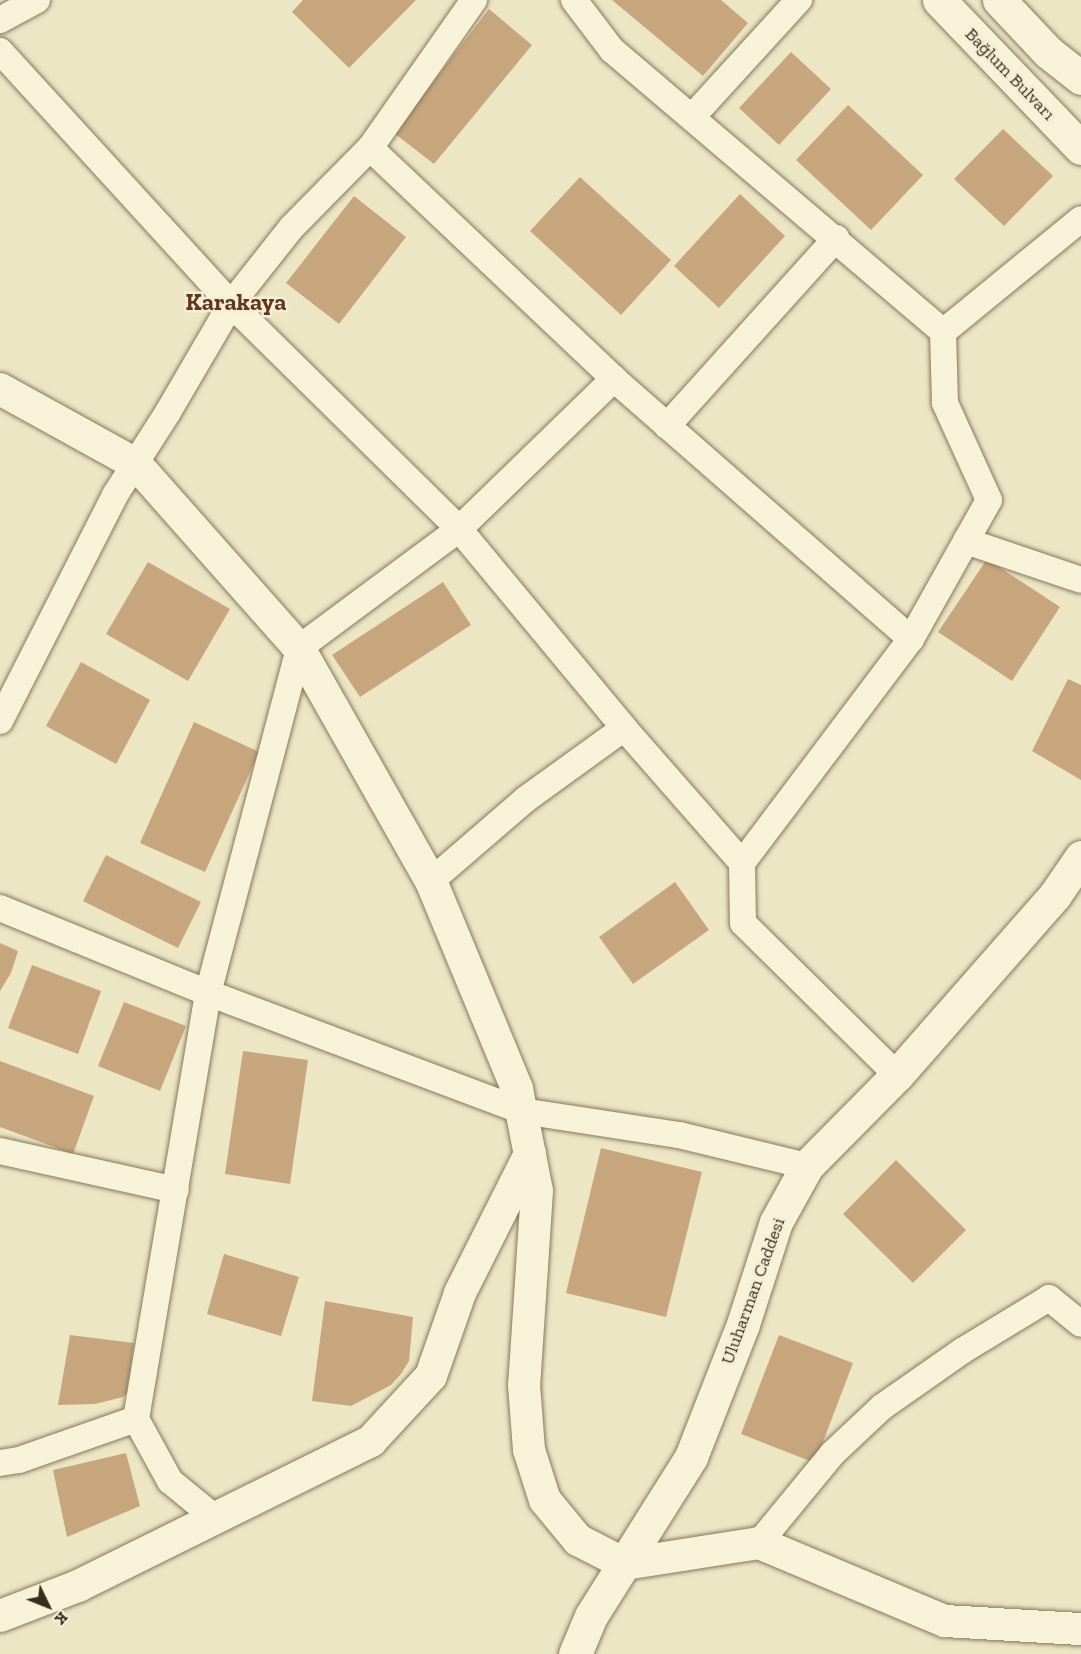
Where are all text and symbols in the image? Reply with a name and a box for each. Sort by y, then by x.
street label: Bağlum Bulvarı [961,23,1059,125]
district label: Karakaya [186,288,286,316]
street label: Uluharman Caddesi [716,1215,790,1367]
north arrow [18,1576,78,1636]
text: K [51,1608,72,1629]

